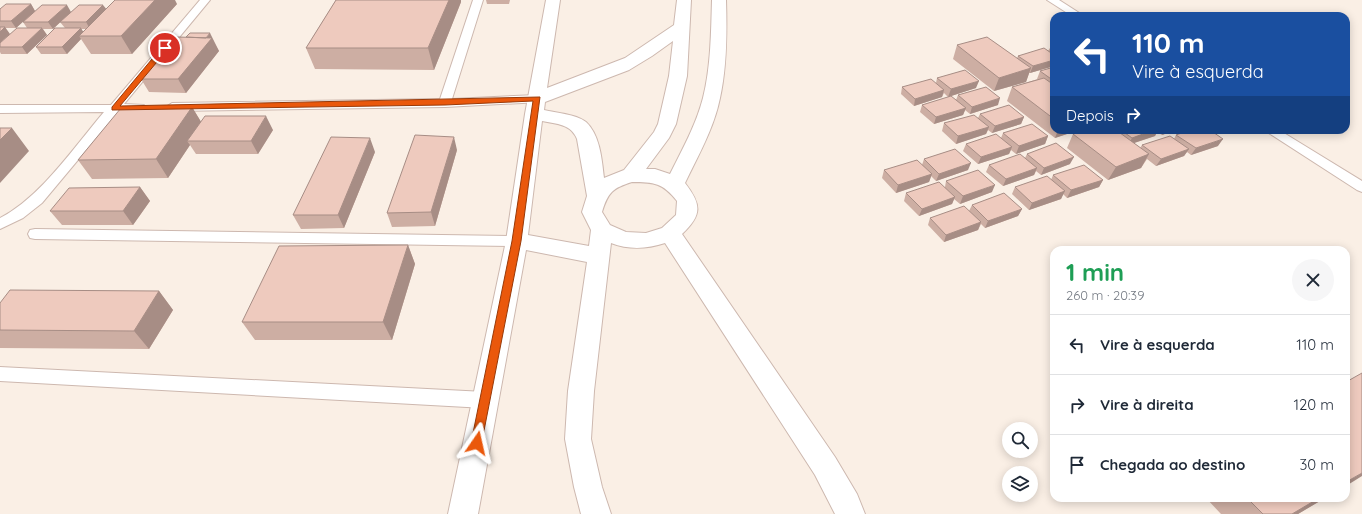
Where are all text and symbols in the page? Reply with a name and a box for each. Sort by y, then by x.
text: 110 m [1132,25,1205,60]
icon: left [1066,28,1118,80]
pin [148,31,182,65]
icon: arrive [154,37,176,59]
text: Vire à esquerda [1132,60,1264,83]
icon: right [1122,104,1144,126]
text: Depois [1066,106,1114,125]
text: 1 min [1066,257,1124,287]
button: close [1292,259,1334,301]
text: 260 m · 20:39 [1066,287,1144,303]
icon: left [1066,334,1088,356]
text: Vire à esquerda [1100,335,1215,354]
text: 110 m [1296,335,1334,354]
icon: right [1066,394,1088,416]
text: Vire à direita [1100,395,1194,414]
text: 120 m [1293,395,1334,414]
position arrow [456,422,498,464]
map controls [1002,422,1038,502]
button: search [1002,422,1038,458]
icon: arrive [1066,454,1088,476]
text: Chegada ao destino [1100,455,1245,474]
text: 30 m [1299,455,1334,474]
button: layers [1002,466,1038,502]

